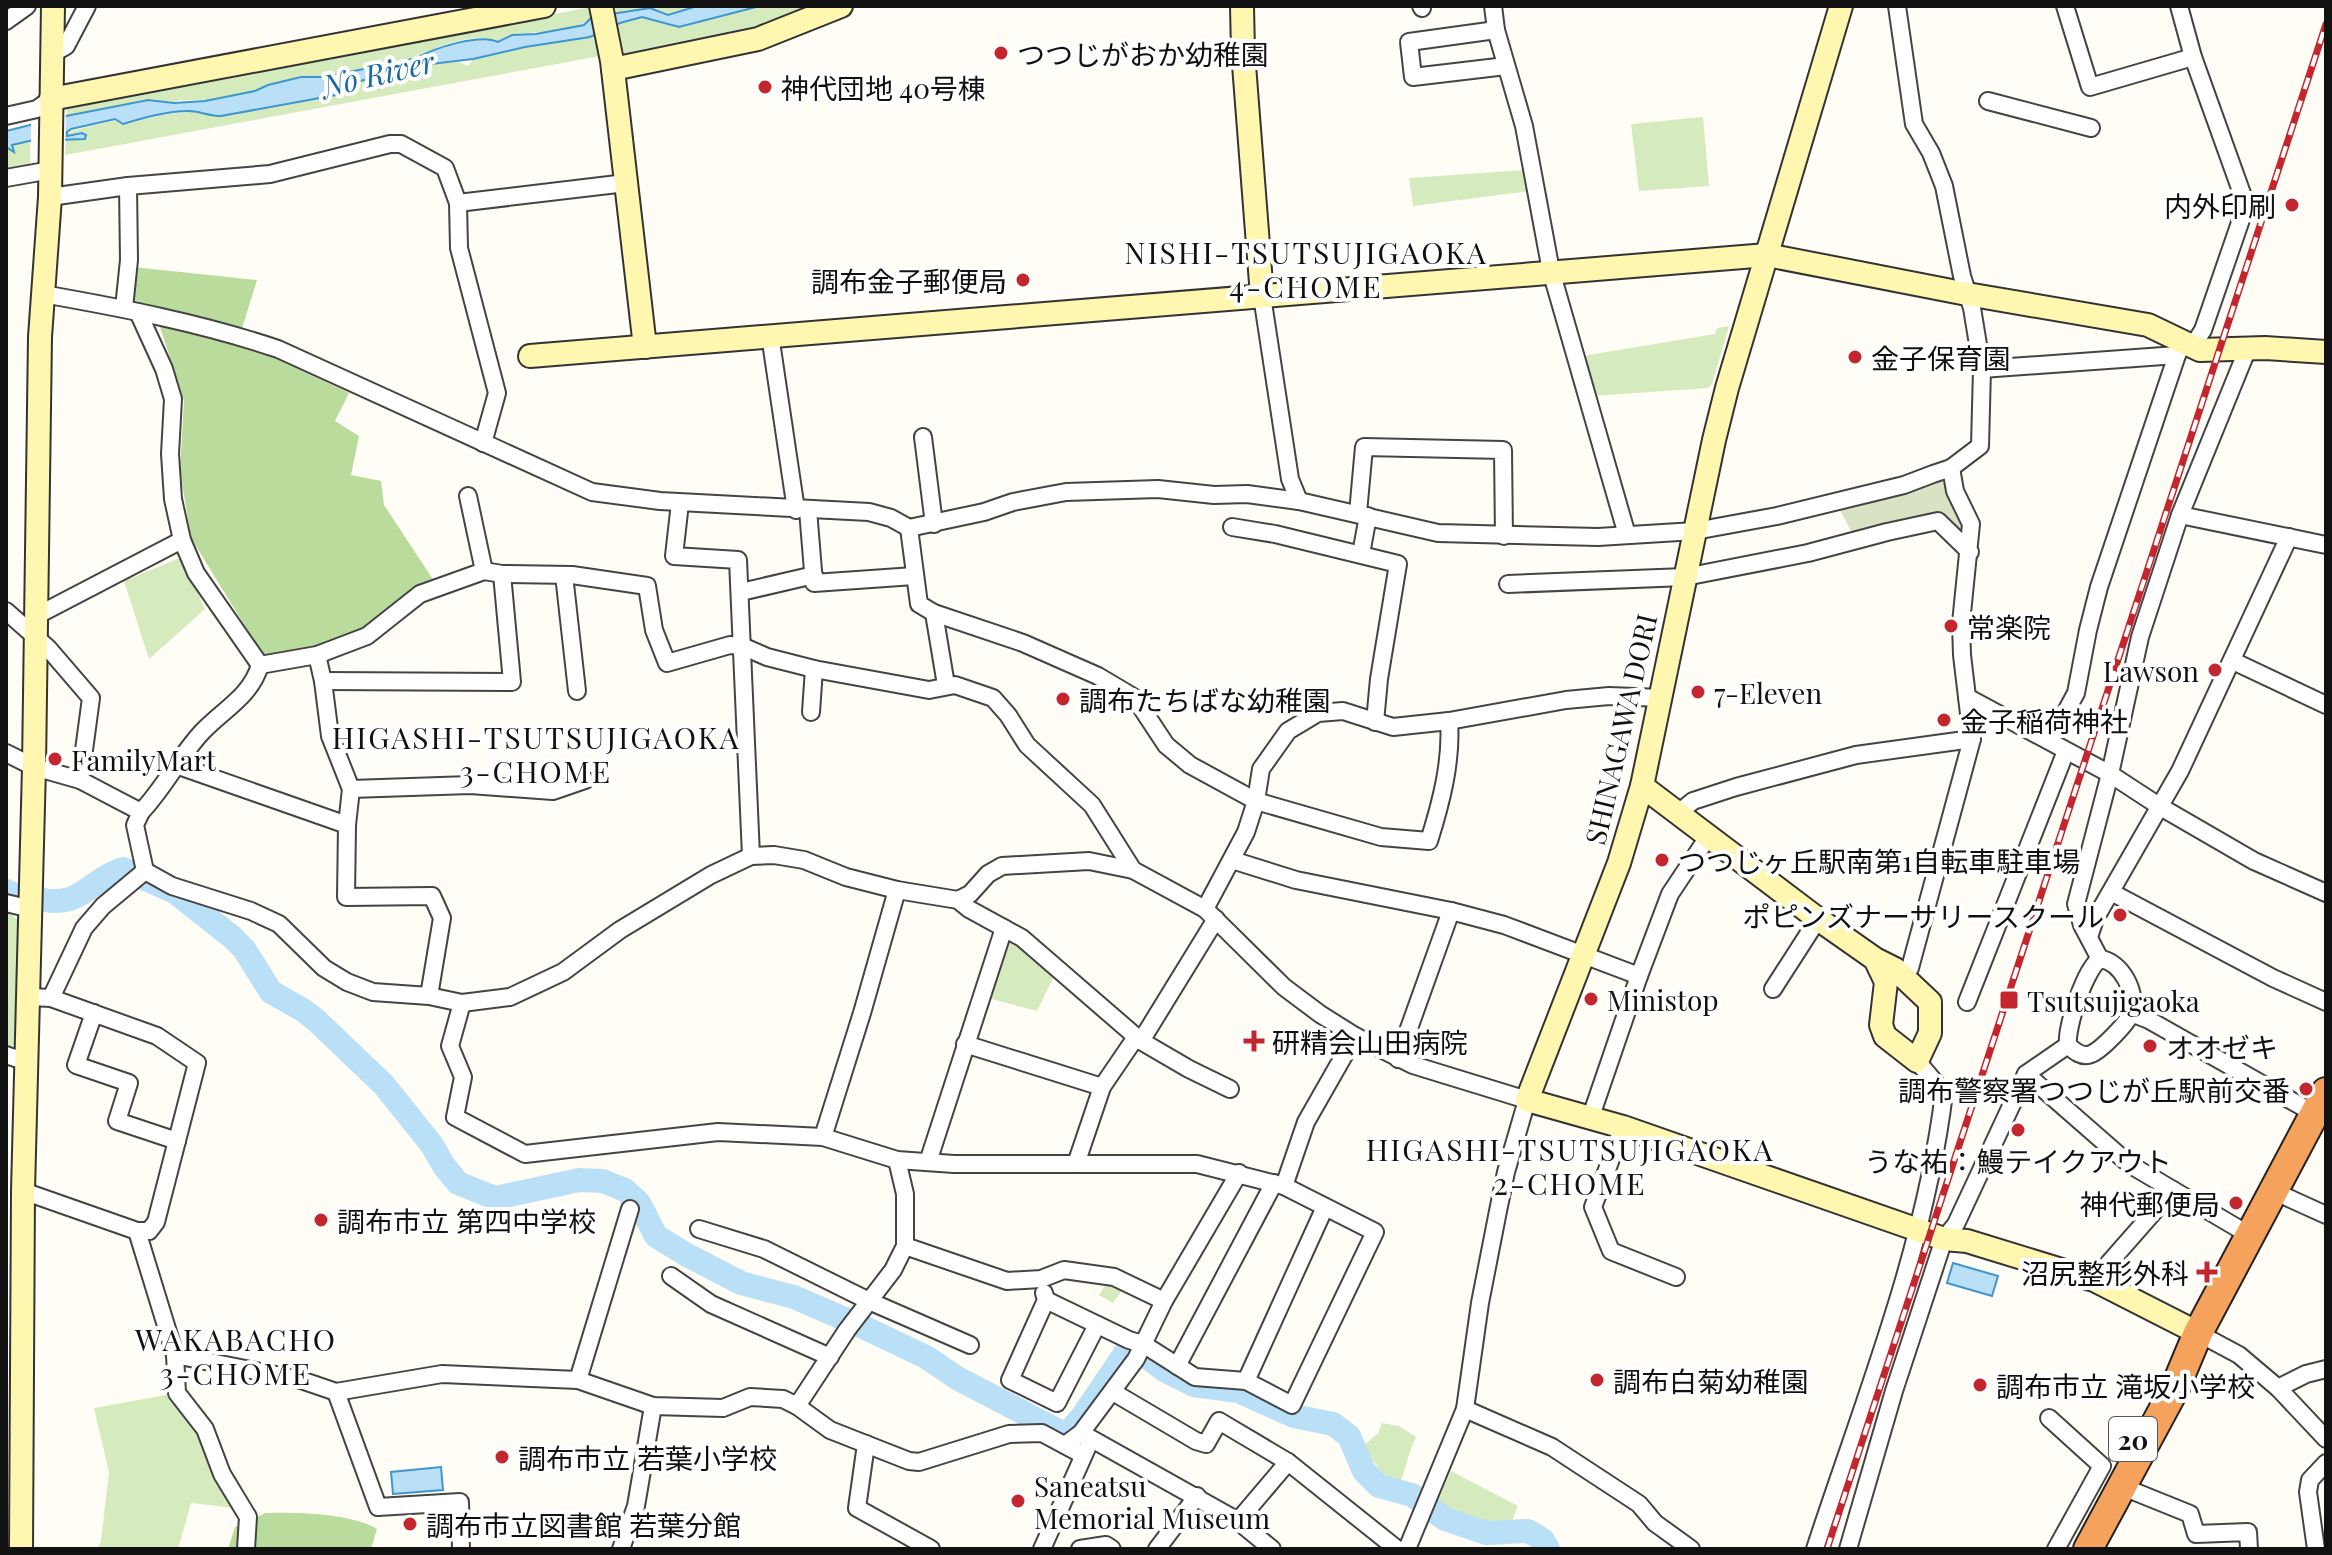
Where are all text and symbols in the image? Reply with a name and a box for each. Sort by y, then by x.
place label: つつじがおか幼稚園 [1017,35,1269,72]
water label: No River [315,40,439,106]
marker: つつじがおか幼稚園 [992,44,1010,62]
place label: 神代団地 40号棟 [781,69,986,106]
marker: 神代団地 40号棟 [756,78,774,96]
place label: 内外印刷 [2164,187,2276,224]
marker: 内外印刷 [2283,196,2301,214]
district label: NISHI-TSUTSUJIGAOKA 4-CHOME [1124,232,1488,306]
place label: 調布金子郵便局 [811,262,1007,299]
marker: 調布金子郵便局 [1014,271,1032,289]
place label: 金子保育園 [1871,339,2011,376]
marker: 金子保育園 [1846,348,1864,366]
place label: 常楽院 [1967,608,2051,645]
street label: SHINAGAWA DORI [1575,610,1665,848]
marker: 常楽院 [1942,617,1960,635]
place label: Lawson [2103,652,2199,689]
marker: Lawson [2206,661,2224,679]
place label: 7-Eleven [1714,674,1822,711]
place label: 調布たちばな幼稚園 [1079,681,1331,718]
marker: 7-Eleven [1689,683,1707,701]
marker: 調布たちばな幼稚園 [1054,690,1072,708]
place label: 金子稲荷神社 [1960,702,2128,739]
marker: 金子稲荷神社 [1935,711,1953,729]
district label: HIGASHI-TSUTSUJIGAOKA 3-CHOME [332,717,740,791]
place label: FamilyMart [71,741,217,778]
marker: FamilyMart [46,750,64,768]
place label: つつじヶ丘駅南第1自転車駐車場 [1678,842,2080,879]
marker: つつじヶ丘駅南第1自転車駐車場 [1653,851,1671,869]
place label: ポピンズナーサリースクール [1743,897,2104,934]
marker: ポピンズナーサリースクール [2111,906,2129,924]
place label: Ministop [1607,981,1719,1018]
place label: Tsutsujigaoka [2027,982,2200,1019]
marker: Tsutsujigaoka [1998,989,2020,1011]
marker: Ministop [1582,990,1600,1008]
place label: 研精会山田病院 [1272,1023,1468,1060]
place label: オオゼキ [2166,1028,2278,1065]
marker: 研精会山田病院 [1243,1030,1265,1052]
marker: オオゼキ [2141,1037,2159,1055]
place label: 調布警察署つつじが丘駅前交番 [1898,1071,2290,1108]
marker: 調布警察署つつじが丘駅前交番 [2297,1080,2315,1098]
marker: うな祐：鰻テイクアウト [2009,1121,2027,1139]
district label: HIGASHI-TSUTSUJIGAOKA 2-CHOME [1366,1129,1774,1203]
place label: うな祐：鰻テイクアウト [1864,1142,2172,1179]
place label: 神代郵便局 [2080,1185,2220,1222]
marker: 神代郵便局 [2227,1194,2245,1212]
place label: 調布市立 第四中学校 [337,1202,596,1239]
marker: 調布市立 第四中学校 [312,1211,330,1229]
place label: 沼尻整形外科 [2021,1254,2189,1291]
marker: 沼尻整形外科 [2196,1261,2218,1283]
district label: WAKABACHO 3-CHOME [134,1319,337,1393]
place label: 調布白菊幼稚園 [1613,1362,1809,1399]
place label: 調布市立 滝坂小学校 [1996,1367,2255,1404]
marker: 調布白菊幼稚園 [1588,1371,1606,1389]
marker: 調布市立 滝坂小学校 [1971,1376,1989,1394]
road number: 20 [2109,1417,2157,1461]
place label: 調布市立 若葉小学校 [518,1439,777,1476]
marker: 調布市立 若葉小学校 [493,1448,511,1466]
place label: Saneatsu Memorial Museum [1034,1467,1270,1536]
marker: Saneatsu Memorial Museum [1009,1492,1027,1510]
place label: 調布市立図書館 若葉分館 [426,1506,741,1543]
marker: 調布市立図書館 若葉分館 [401,1515,419,1533]

